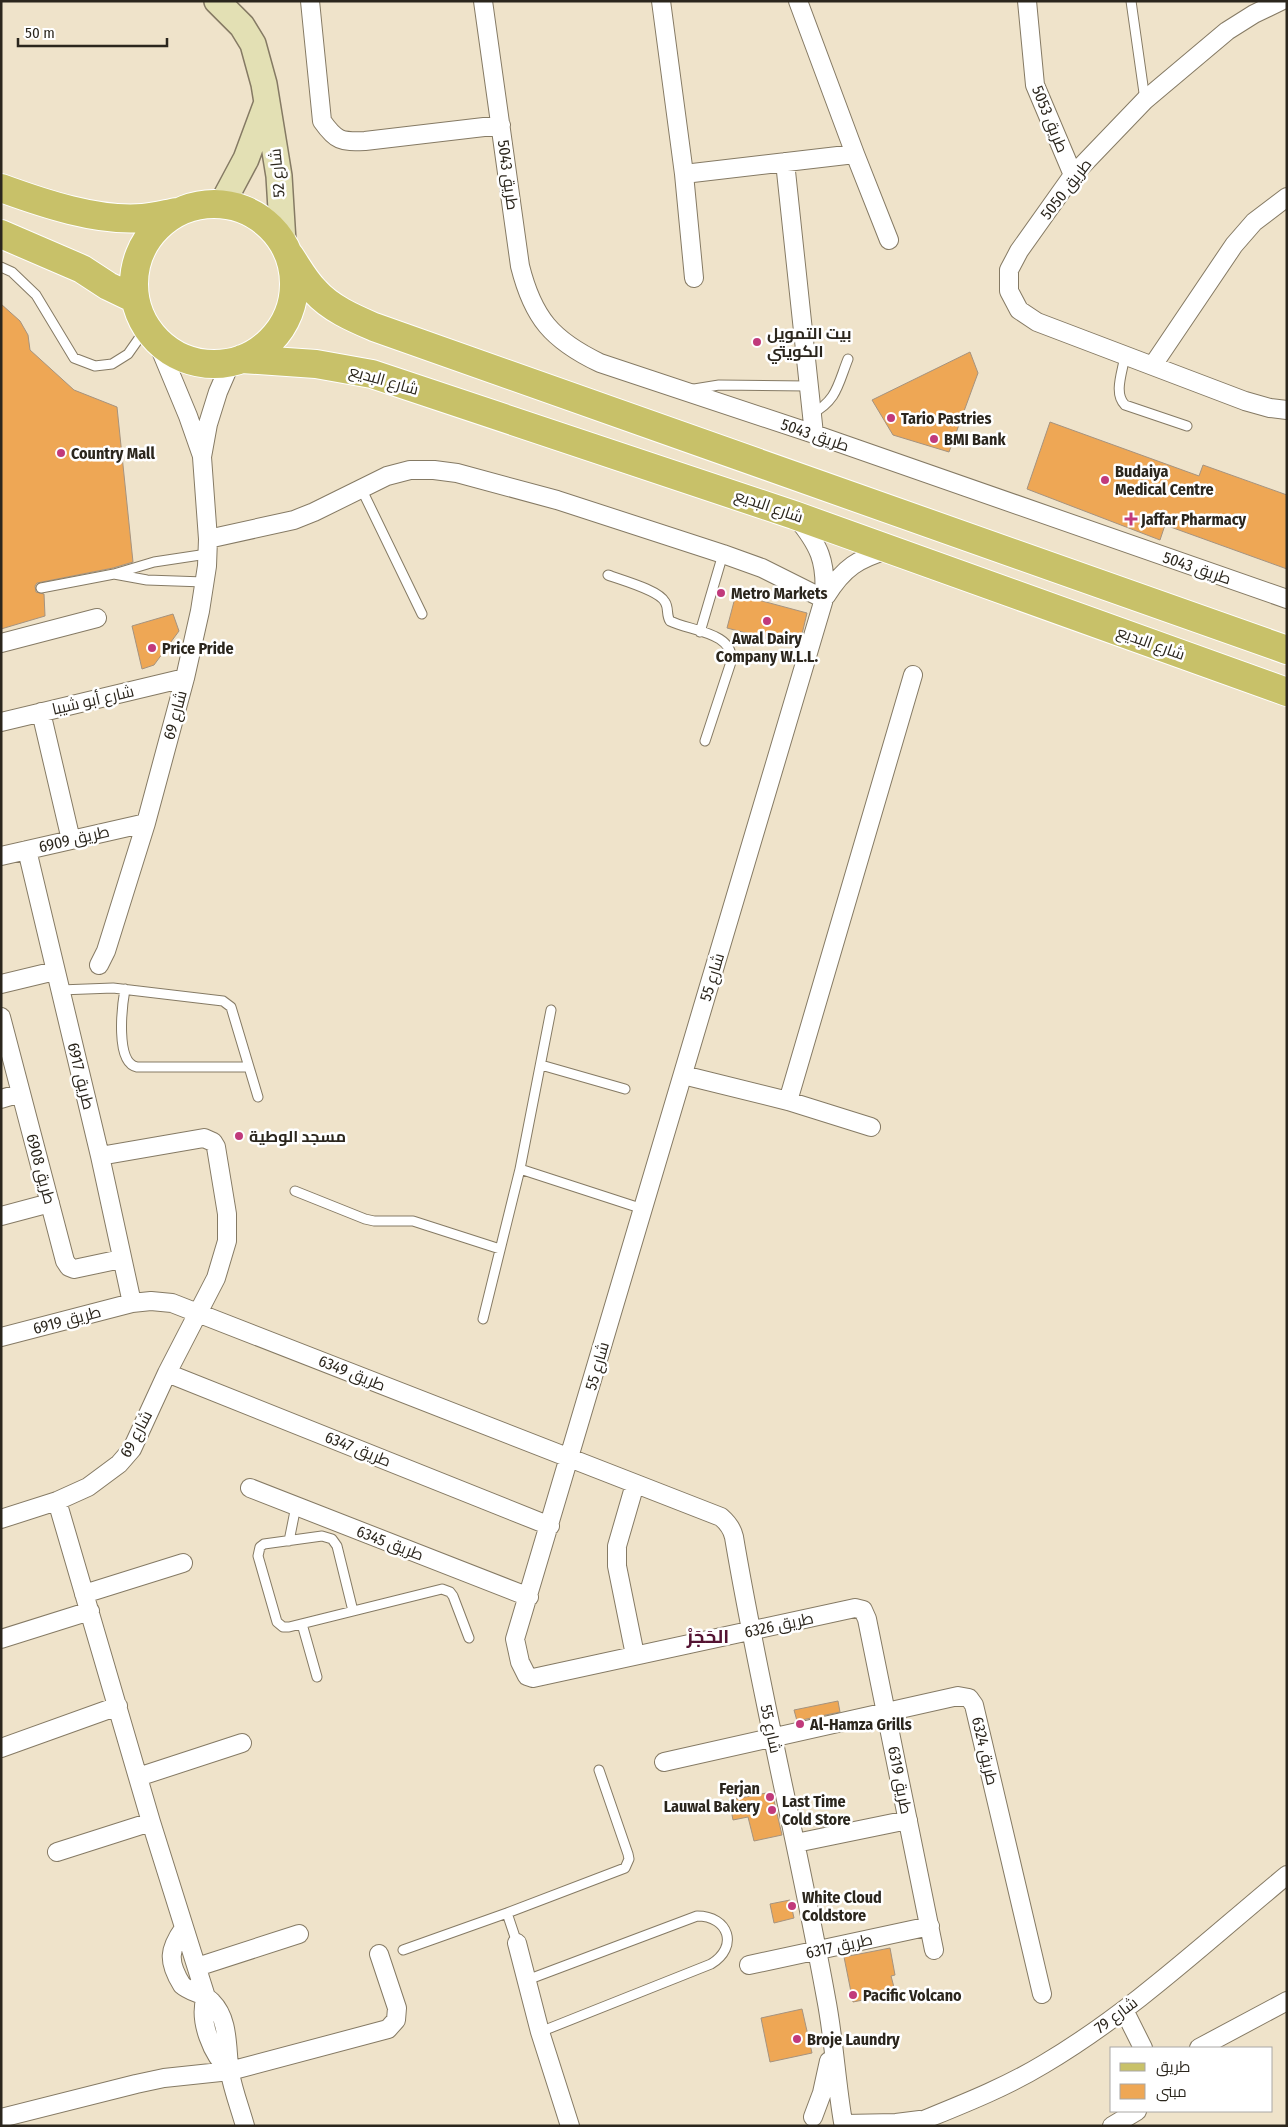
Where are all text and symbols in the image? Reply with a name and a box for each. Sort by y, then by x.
scale bar [18,15,166,47]
text: 50 m [25,24,55,42]
street label: طريق 5053 [1027,83,1072,156]
street label: طريق 5043 [493,139,522,211]
street label: شارع 52 [265,148,291,198]
street label: طريق 5050 [1036,155,1096,224]
place label: بيت التمويل الكويتي [767,324,852,364]
marker: بيت التمويل الكويتي [751,336,763,348]
street label: شارع البديع [347,361,421,401]
place label: Tario Pastries [901,409,991,428]
marker: Tario Pastries [885,412,897,424]
street label: طريق 5043 [778,415,852,456]
place label: BMI Bank [944,430,1006,449]
marker: BMI Bank [928,433,940,445]
place label: Country Mall [71,444,155,463]
marker: Country Mall [55,447,67,459]
place label: Budaiya Medical Centre [1115,462,1214,499]
marker: Budaiya Medical Centre [1099,474,1111,486]
street label: شارع البديع [732,485,806,528]
place label: Jaffar Pharmacy [1140,510,1247,529]
marker: Jaffar Pharmacy [1125,513,1137,525]
street label: طريق 5043 [1160,548,1234,589]
place label: Metro Markets [731,584,828,603]
marker: Metro Markets [715,587,727,599]
marker: Awal Dairy Company W.L.L. [761,615,773,627]
street label: شارع البديع [1114,622,1188,666]
place label: Awal Dairy Company W.L.L. [716,629,818,666]
place label: Price Pride [162,639,234,658]
marker: Price Pride [146,642,158,654]
street label: شارع أبو شيبا [50,681,136,721]
street label: شارع 69 [159,688,193,742]
street label: طريق 6909 [37,822,111,857]
street label: شارع 55 [696,951,730,1004]
street label: طريق 6917 [63,1041,98,1112]
place label: مسجد الوطية [249,1127,346,1146]
marker: مسجد الوطية [233,1130,245,1142]
street label: طريق 6908 [22,1132,60,1207]
street label: طريق 6919 [31,1302,103,1339]
street label: شارع 55 [581,1340,615,1393]
street label: طريق 6349 [315,1351,388,1396]
street label: شارع 69 [116,1407,158,1462]
street label: طريق 6347 [322,1427,394,1472]
street label: طريق 6345 [353,1522,426,1565]
street label: طريق 6326 [743,1608,816,1643]
district label: الحَجَرْ [686,1625,729,1648]
street label: شارع 55 [755,1703,785,1756]
place label: Al-Hamza Grills [809,1715,912,1734]
street label: طريق 6324 [967,1715,1002,1787]
marker: Al-Hamza Grills [794,1718,806,1730]
street label: طريق 6319 [883,1744,916,1816]
place label: Ferjan Lauwal Bakery [664,1779,760,1816]
marker: Ferjan Lauwal Bakery [764,1791,776,1803]
place label: Last Time Cold Store [782,1792,851,1829]
marker: Last Time Cold Store [766,1804,778,1816]
place label: White Cloud Coldstore [802,1888,882,1925]
marker: White Cloud Coldstore [786,1900,798,1912]
street label: طريق 6317 [804,1930,874,1963]
place label: Pacific Volcano [863,1986,962,2005]
marker: Pacific Volcano [847,1989,859,2001]
street label: شارع 79 [1091,1993,1142,2039]
place label: Broje Laundry [807,2030,900,2049]
marker: Broje Laundry [791,2033,803,2045]
legend [1110,2047,1273,2112]
text: طريق [1156,2058,1190,2077]
text: مبنى [1156,2083,1187,2102]

